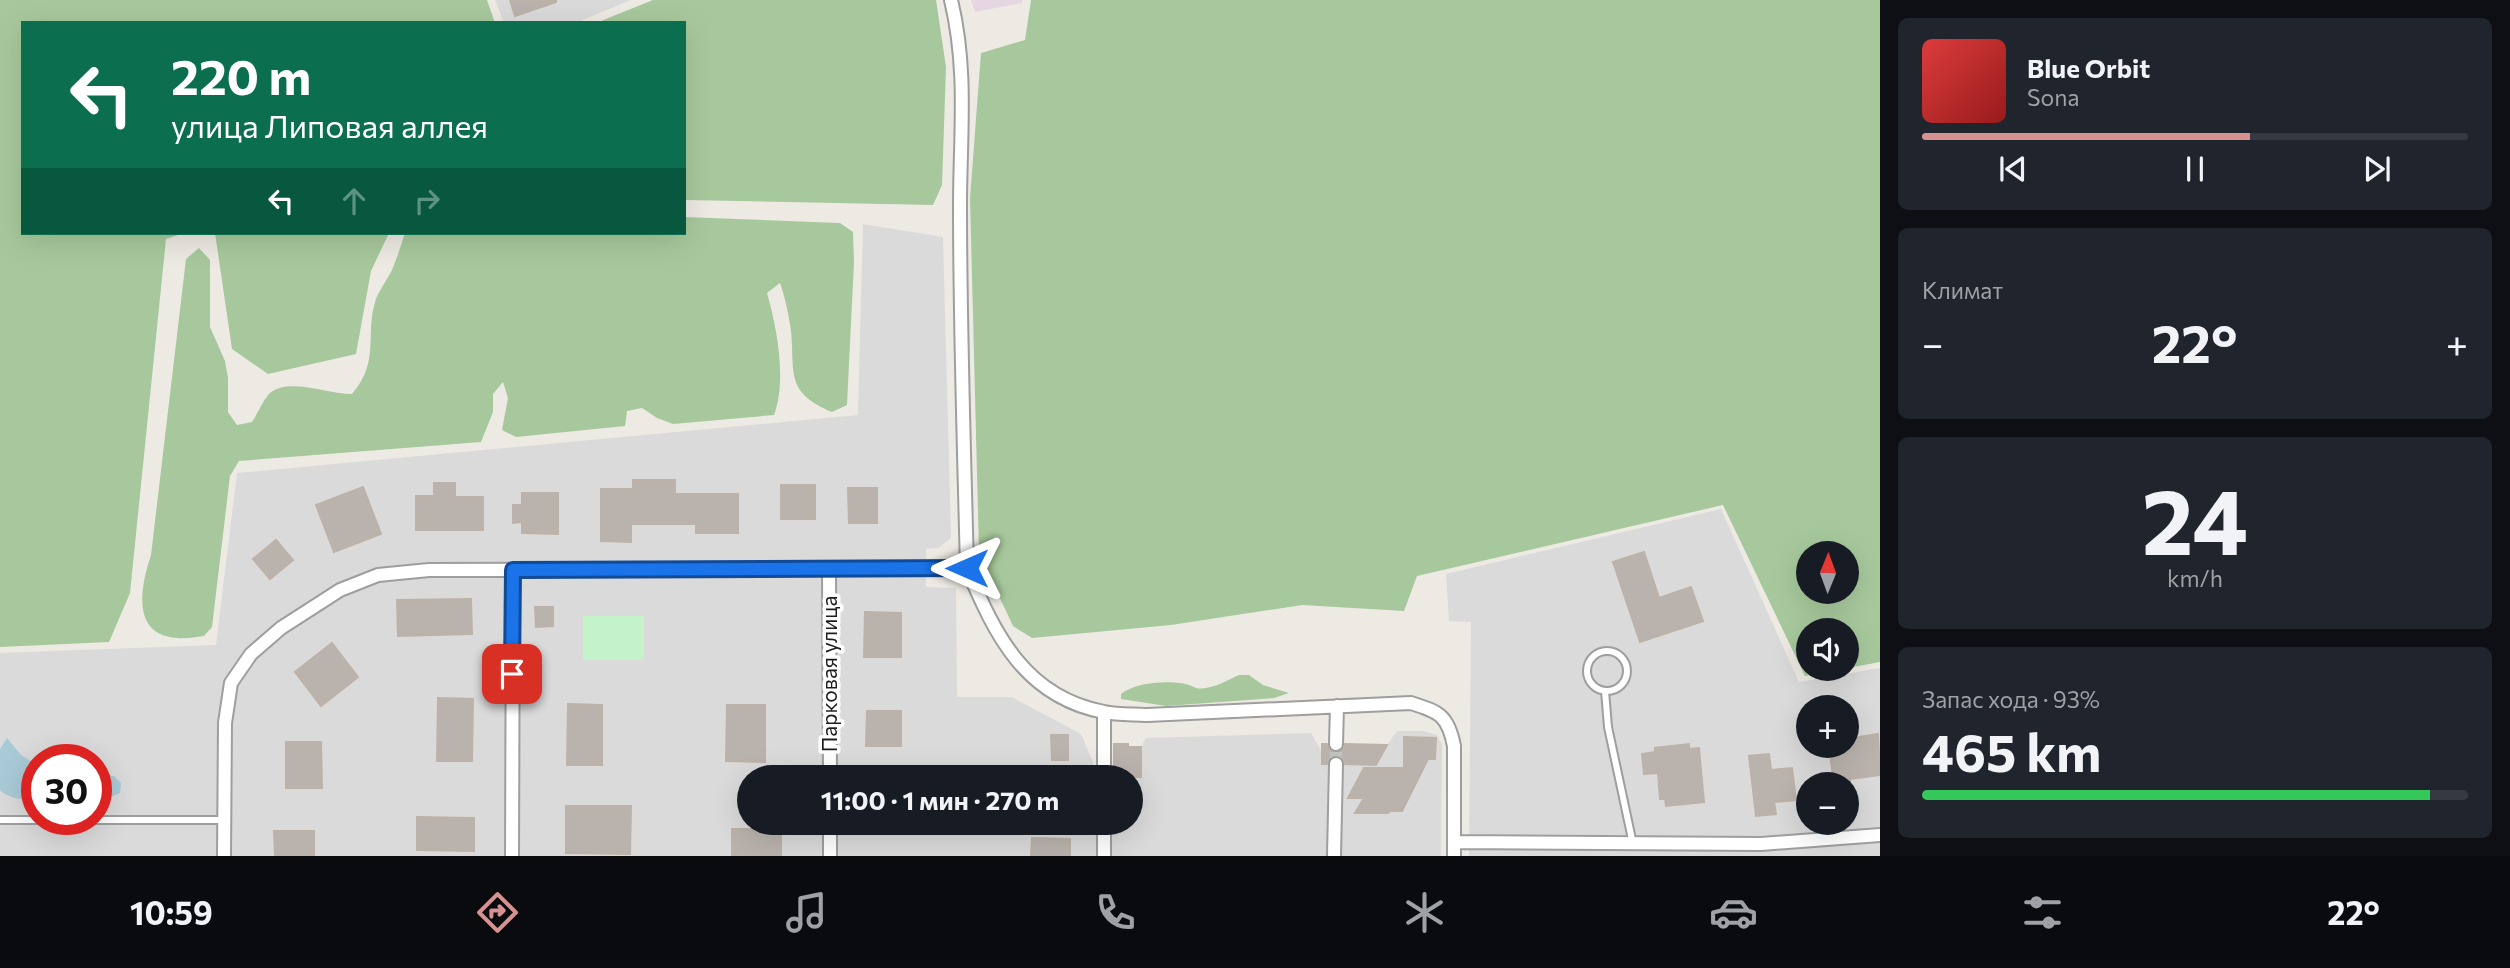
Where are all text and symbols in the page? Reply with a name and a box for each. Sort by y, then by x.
text: 220 m [171,45,311,105]
icon: left [56,49,147,140]
text: Blue Orbit [2027,52,2150,83]
text: Sona [2027,83,2079,111]
text: улица Липовая аллея [171,105,488,145]
icon: previous [1994,150,2032,188]
icon: pause [2176,150,2214,188]
icon: next [2358,150,2396,188]
icon: left [262,182,300,220]
icon: ahead [335,182,373,220]
icon: right [408,182,446,220]
text: Климат [1922,276,2003,304]
text: 22° [2152,310,2237,374]
text: − [1922,319,1944,366]
text: + [2446,319,2468,366]
text: 24 [2142,462,2248,574]
position arrow [930,531,1004,605]
north arrow [1796,541,1858,604]
map controls [1796,541,1859,835]
text: km/h [2167,564,2223,592]
street label: Парковая улица [816,596,841,752]
button: sound [1796,618,1859,681]
pin [482,644,542,704]
icon: arrive [493,655,531,693]
text: Запас хода · 93% [1922,685,2100,713]
button: + [1796,695,1859,758]
text: 465 km [1922,719,2101,783]
speed limit sign: 30 [21,744,112,835]
button: − [1796,772,1859,835]
text: 11:00 · 1 мин · 270 m [821,784,1059,815]
icon: directions [473,888,522,937]
icon: music [782,888,831,937]
icon: phone [1091,888,1140,937]
icon: climate [1400,888,1449,937]
icon: car [1709,888,1758,937]
icon: filters [2018,888,2067,937]
text: 10:59 [130,892,213,932]
text: 22° [2327,892,2380,932]

